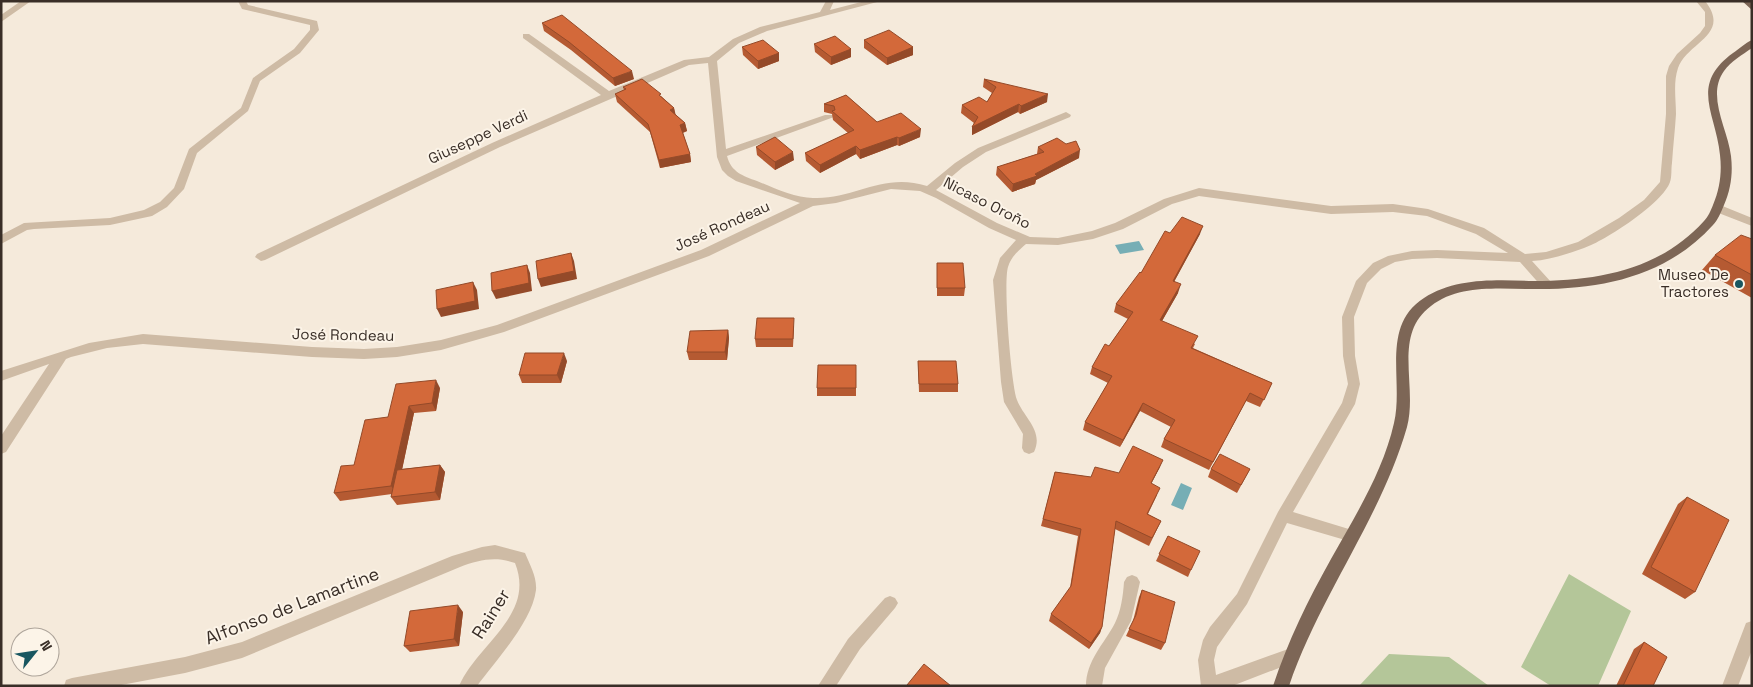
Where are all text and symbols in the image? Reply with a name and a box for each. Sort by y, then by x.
street label: Giuseppe Verdi [425,105,531,168]
street label: Nicaso Oroño [940,172,1034,233]
street label: José Rondeau [671,196,772,255]
place label: Museo De Tractores [1658,265,1729,301]
marker: Museo De Tractores [1733,278,1745,290]
street label: José Rondeau [292,324,394,345]
street label: Alfonso de Lamartine [201,562,382,649]
street label: Rainer [466,584,515,643]
north arrow [10,627,60,677]
text: N [36,637,56,654]

